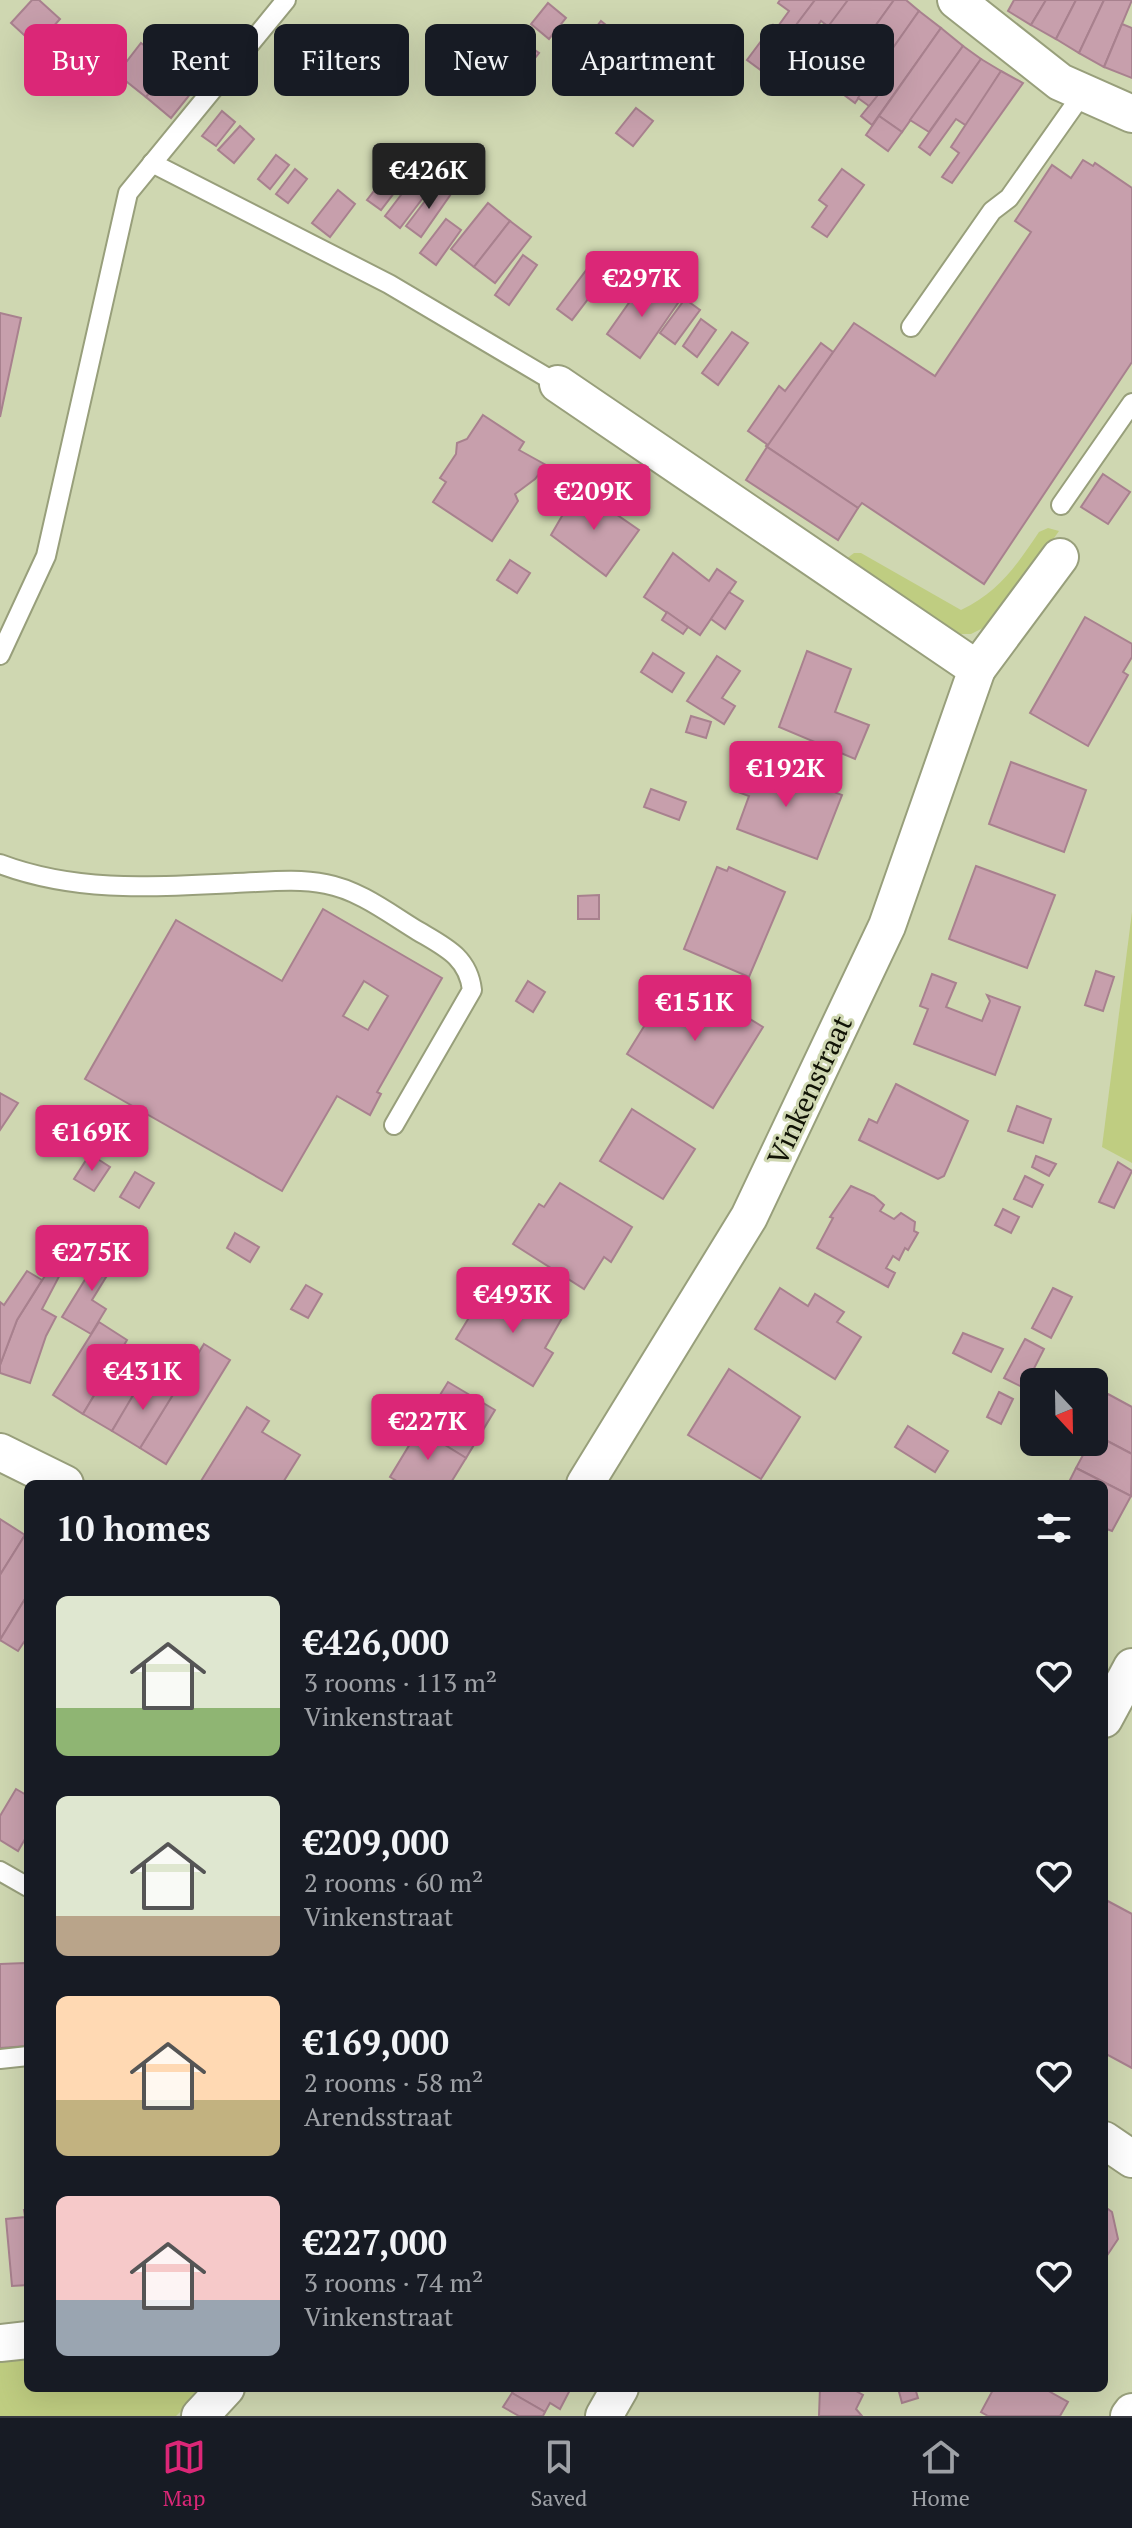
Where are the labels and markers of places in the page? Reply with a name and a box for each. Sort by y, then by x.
pin: €426K [373,143,485,211]
pin: €297K [586,251,698,319]
pin: €209K [538,464,650,532]
pin: €192K [730,741,842,809]
pin: €151K [639,975,751,1043]
pin: €169K [36,1105,148,1173]
pin: €275K [36,1225,148,1293]
pin: €493K [457,1267,569,1335]
pin: €431K [87,1344,199,1412]
pin: €227K [372,1394,484,1462]

